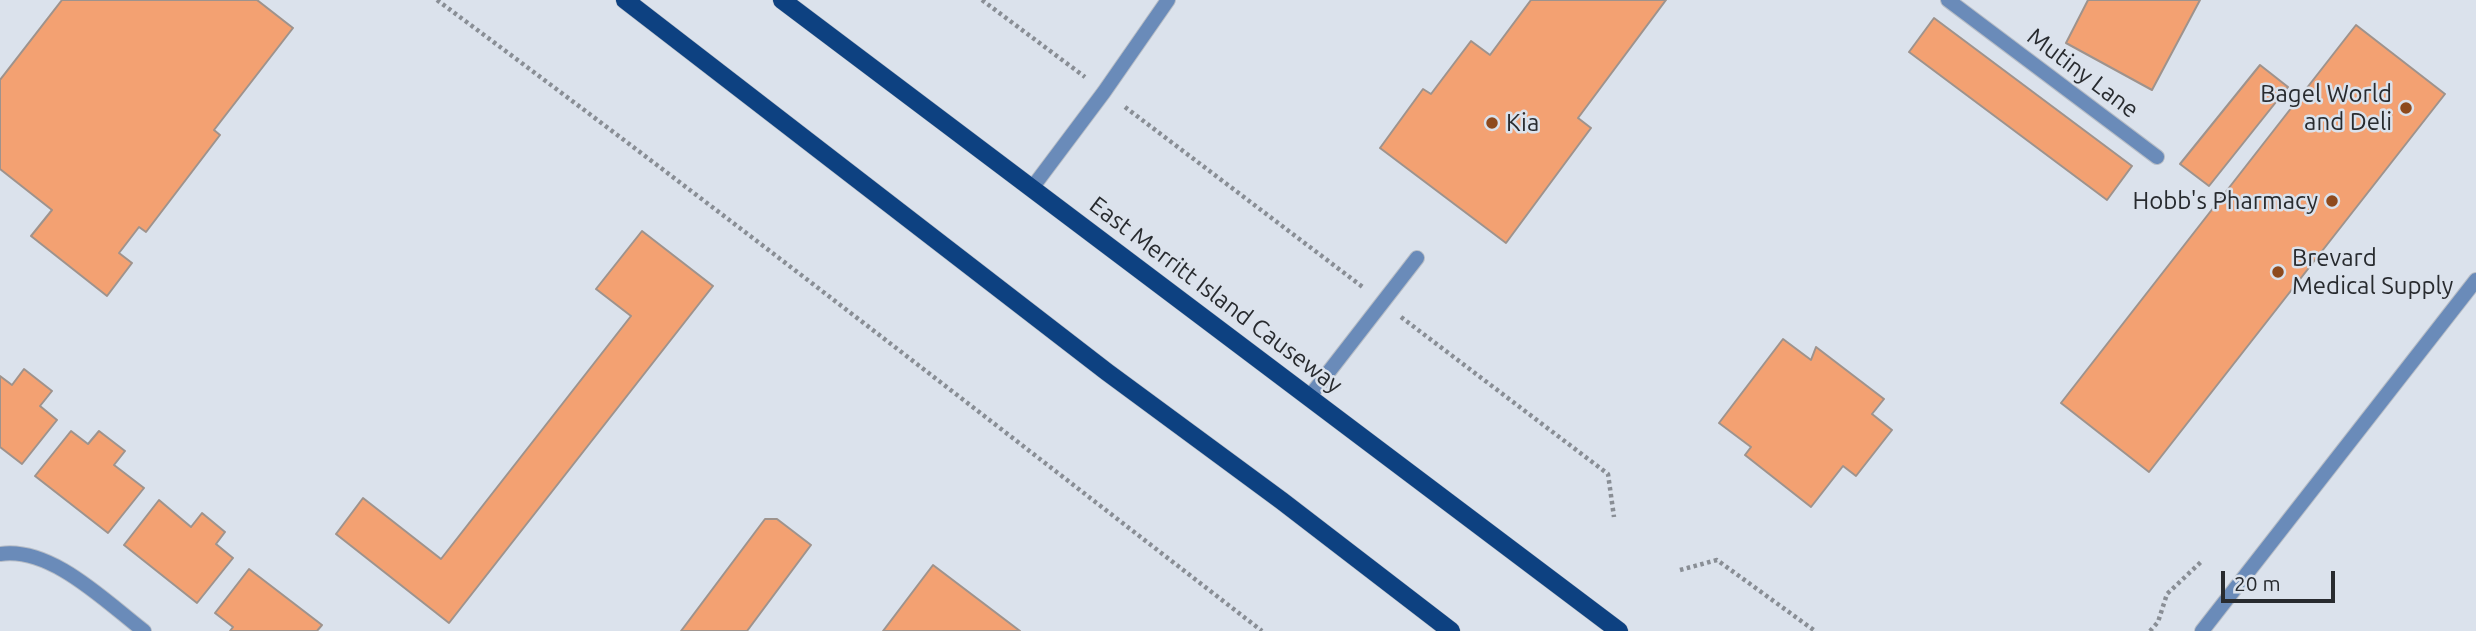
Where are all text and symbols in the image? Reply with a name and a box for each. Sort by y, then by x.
street label: Mutiny Lane [2022,22,2144,124]
place label: Bagel World and Deli [2260,80,2392,136]
marker: Bagel World and Deli [2398,100,2414,116]
place label: Kia [1506,109,1539,137]
marker: Kia [1484,115,1500,131]
place label: Hobb's Pharmacy [2133,187,2318,215]
street label: East Merritt Island Causeway [1084,191,1348,399]
marker: Hobb's Pharmacy [2324,193,2340,209]
place label: Brevard Medical Supply [2292,244,2453,300]
marker: Brevard Medical Supply [2270,264,2286,280]
scale bar [2224,558,2338,602]
text: 20 m [2234,571,2281,595]

